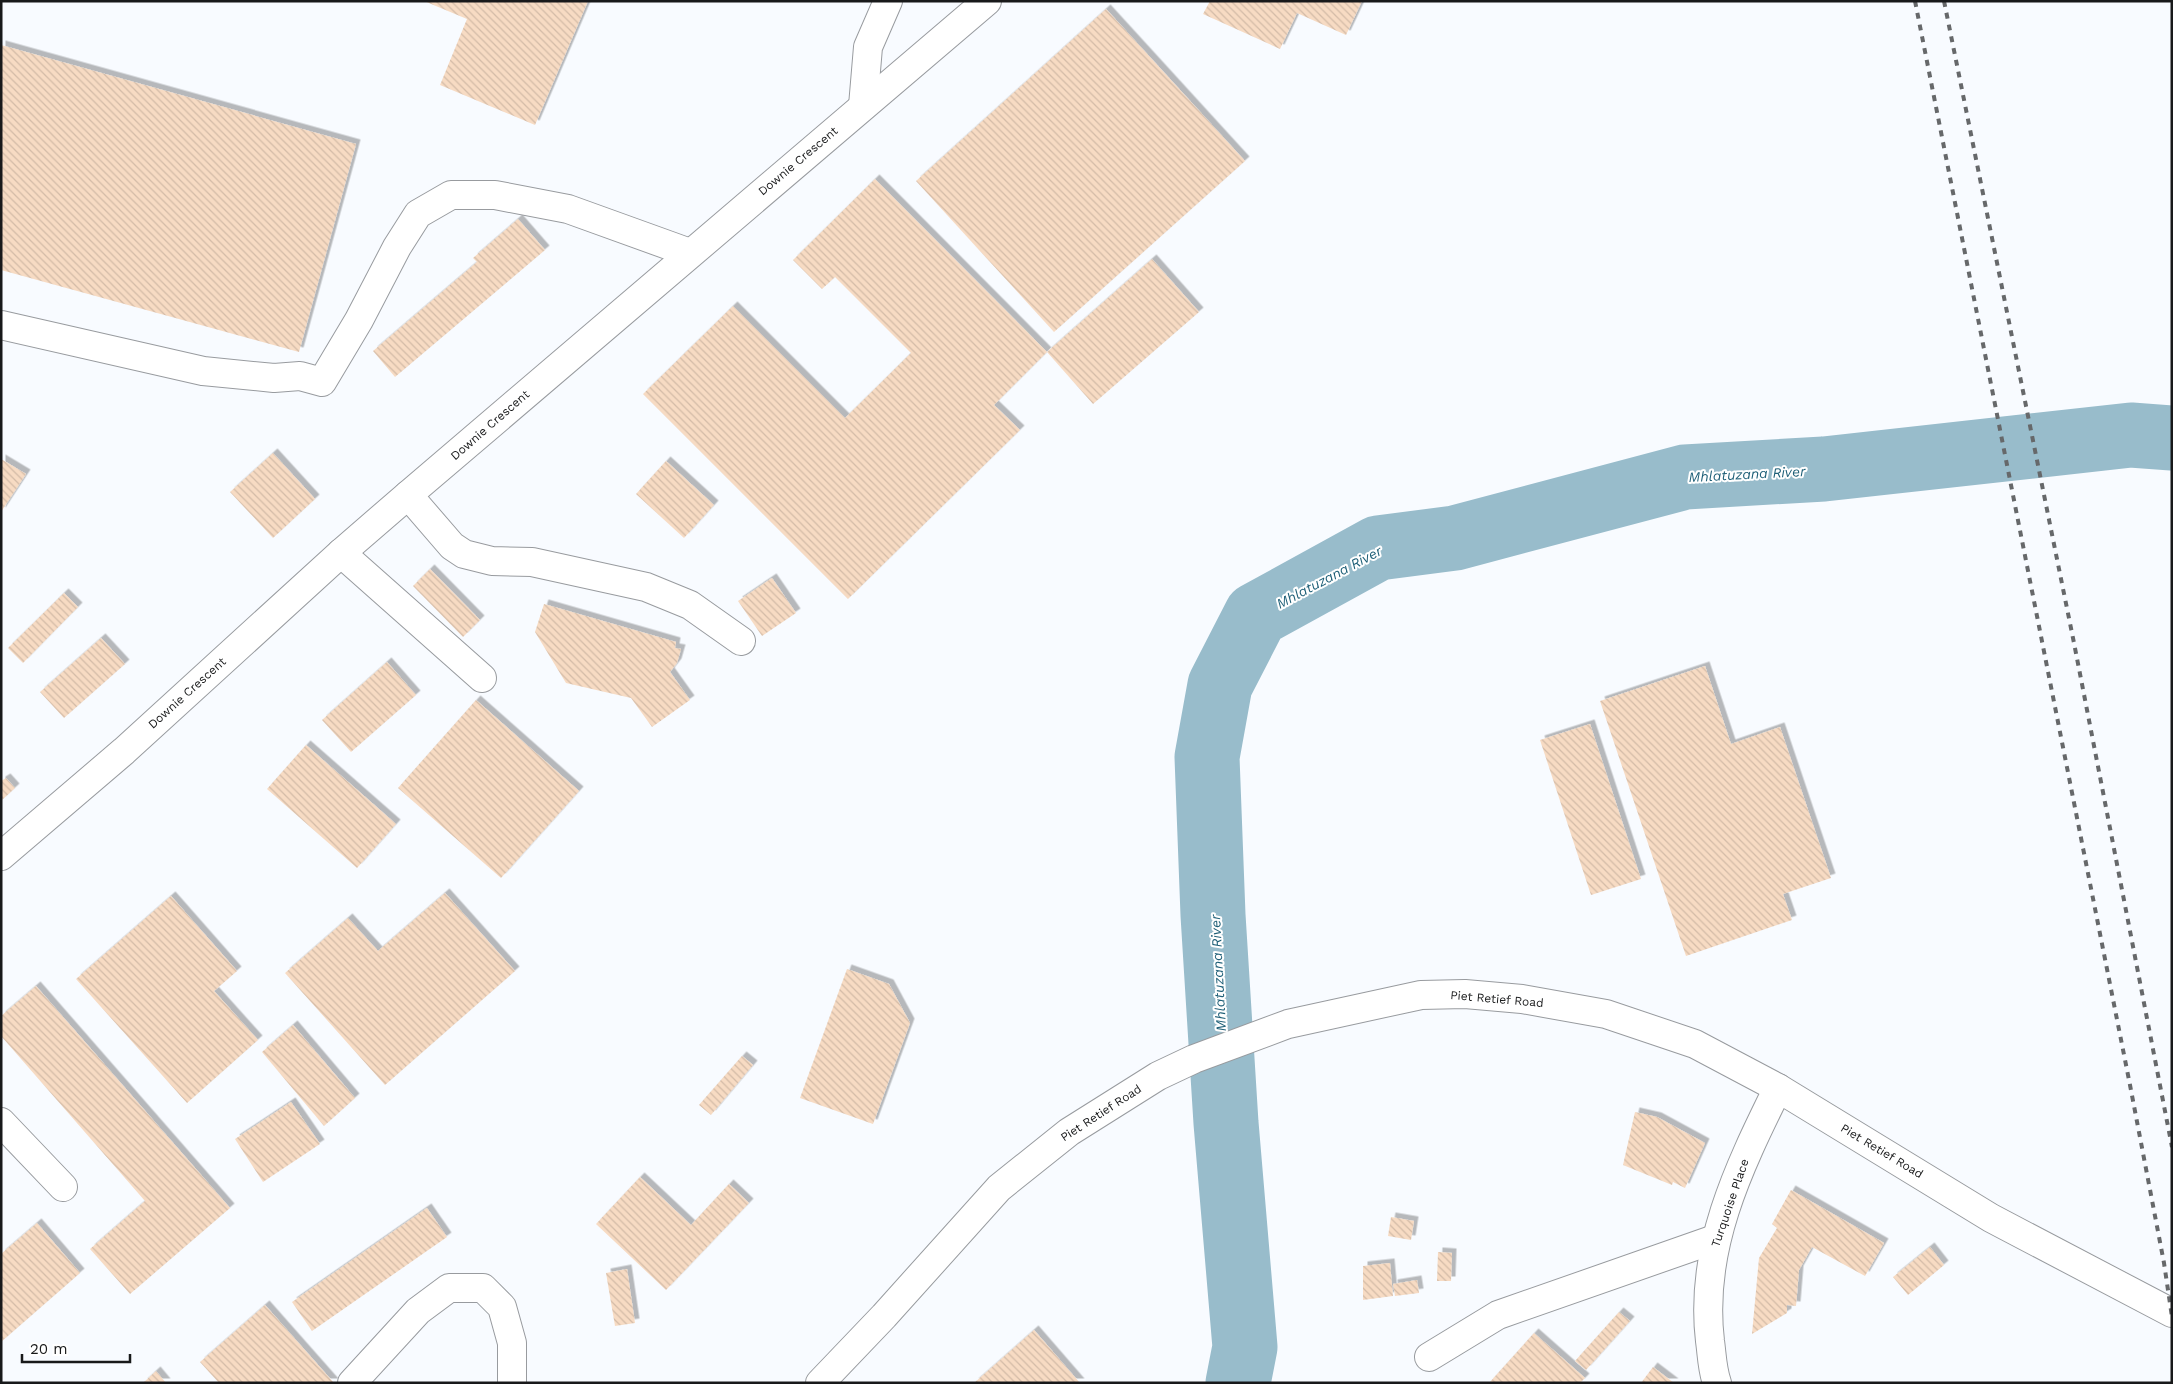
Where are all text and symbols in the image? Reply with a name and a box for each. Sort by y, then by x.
street label: Downie Crescent [755,124,841,198]
street label: Downie Crescent [448,387,532,463]
water label: Mhlatuzana River [1688,463,1806,485]
water label: Mhlatuzana River [1274,542,1385,612]
street label: Downie Crescent [145,654,229,732]
water label: Mhlatuzana River [1207,914,1229,1032]
street label: Piet Retief Road [1450,988,1544,1010]
street label: Piet Retief Road [1058,1082,1144,1144]
street label: Piet Retief Road [1838,1121,1926,1181]
street label: Turquoise Place [1708,1157,1752,1249]
scale bar [22,1332,130,1364]
text: 20 m [30,1340,68,1358]

